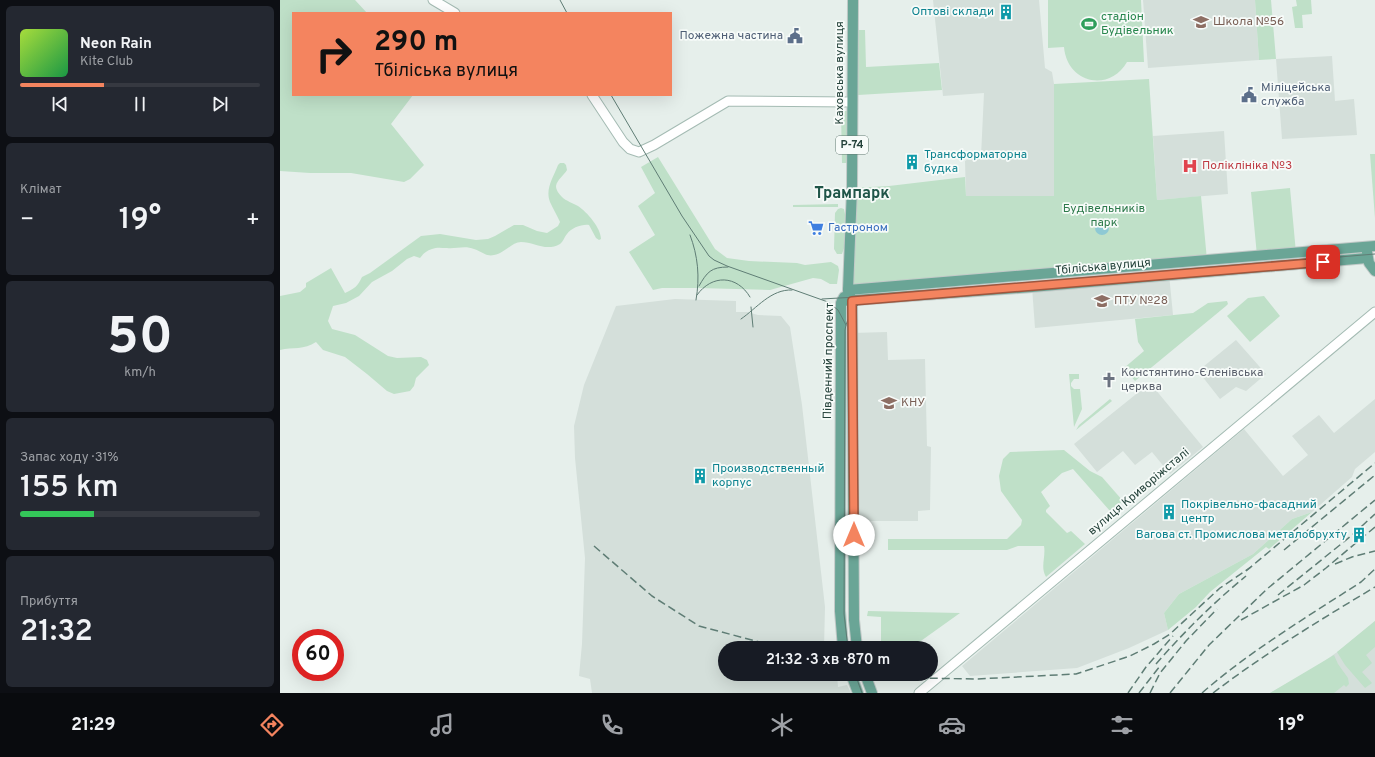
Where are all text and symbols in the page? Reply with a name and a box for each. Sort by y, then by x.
building icon: Оптові склади [997,3,1015,21]
place label: Оптові склади [911,4,994,20]
place label: стадіон Будівельник [1101,9,1174,39]
school or university icon: Школа №56 [1192,13,1210,31]
place label: Школа №56 [1213,14,1284,30]
sports icon: стадіон Будівельник [1080,15,1098,33]
street label: Каховська вулиця [832,21,848,125]
text: 290 m [374,25,458,61]
public building icon: Пожежна частина [786,27,804,45]
icon: right [308,28,360,80]
place label: Пожежна частина [679,28,783,44]
text: Neon Rain [80,35,152,54]
text: Kite Club [80,54,133,70]
text: Тбіліська вулиця [374,60,518,83]
place label: Міліцейська служба [1261,80,1331,110]
public building icon: Міліцейська служба [1240,86,1258,104]
icon: previous [49,93,71,115]
icon: pause [129,93,151,115]
icon: next [209,93,231,115]
road number: Р-74 [836,136,868,154]
place label: Трансформаторна будка [924,147,1027,177]
building icon: Трансформаторна будка [903,153,921,171]
hospital icon: Поліклініка №3 [1181,157,1199,175]
place label: Поліклініка №3 [1202,158,1292,174]
text: Клімат [20,182,62,198]
district label: Трампарк [814,184,890,204]
park label: Будівельників парк [1063,201,1145,231]
text: 19° [119,202,161,239]
text: − [20,207,34,234]
text: + [246,207,260,234]
supermarket icon: Гастроном [807,219,825,237]
place label: Гастроном [828,220,888,236]
pin [1306,245,1340,279]
icon: arrive [1312,251,1334,273]
street label: Тбіліська вулиця [1054,255,1152,279]
school or university icon: ПТУ №28 [1093,292,1111,310]
place label: ПТУ №28 [1114,293,1168,309]
street label: Південний проспект [820,302,838,419]
text: 50 [107,306,173,372]
text: km/h [124,365,156,381]
place label: Констянтино-Єленівська церква [1121,365,1263,395]
church icon: Констянтино-Єленівська церква [1100,371,1118,389]
school or university icon: КНУ [880,394,898,412]
place label: КНУ [901,395,925,411]
street label: вулиця Криворіжсталі [1085,445,1193,539]
text: Запас ходу · 31% [20,450,119,466]
place label: Производственный корпус [712,461,825,491]
building icon: Производственный корпус [691,467,709,485]
text: 155 km [20,470,119,507]
place label: Покрівельно-фасадний центр [1181,497,1317,527]
building icon: Покрівельно-фасадний центр [1160,503,1178,521]
position arrow [833,514,875,556]
building icon: Вагова ст. Промислова металобрухту [1350,526,1368,544]
place label: Вагова ст. Промислова металобрухту [1136,527,1347,543]
text: Прибуття [20,594,78,610]
text: 21:32 [20,614,93,651]
speed limit sign: 60 [292,629,344,681]
text: 21:32 · 3 хв · 870 m [766,651,890,670]
icon: directions [258,711,286,739]
icon: music [428,711,456,739]
icon: phone [598,711,626,739]
icon: climate [768,711,796,739]
icon: car [938,711,966,739]
icon: filters [1108,711,1136,739]
text: 21:29 [71,714,116,737]
text: 19° [1278,714,1304,737]

